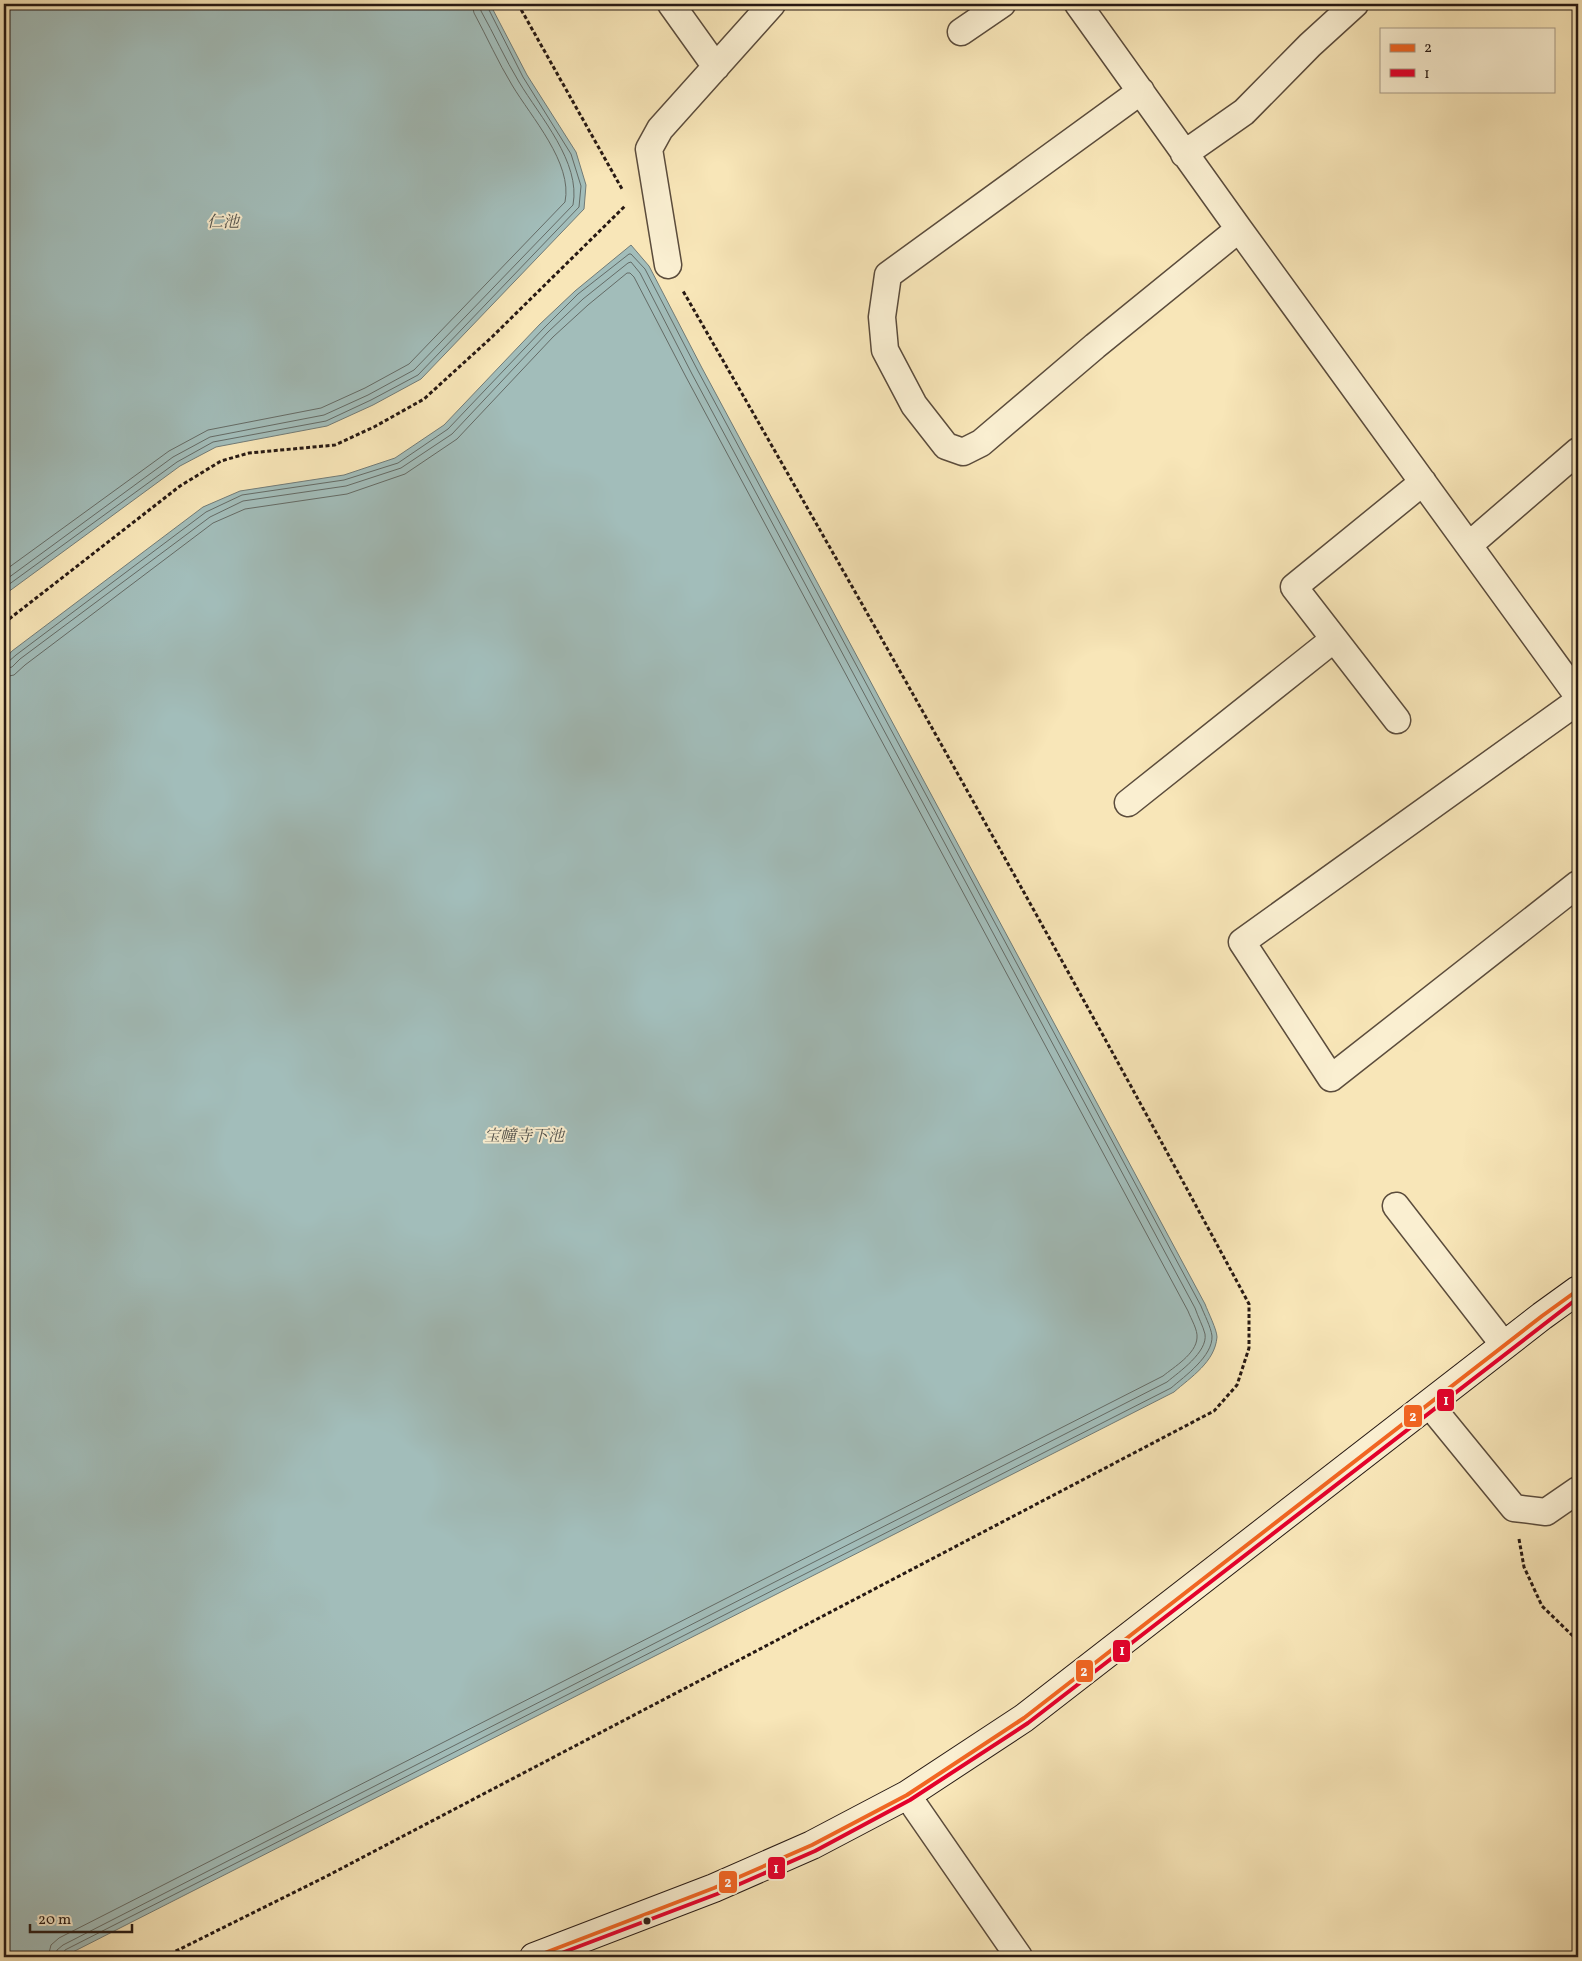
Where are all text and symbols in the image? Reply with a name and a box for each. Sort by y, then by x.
legend [1380,28,1554,92]
text: 2 [1424,38,1432,59]
text: 1 [1424,64,1430,85]
water label: 仁池 [207,212,241,234]
water label: 宝幢寺下池 [484,1126,566,1148]
line badge: 1 [1436,1388,1455,1412]
text: 1 [1443,1392,1449,1411]
line badge: 2 [1403,1404,1423,1428]
text: 2 [1409,1408,1417,1427]
line badge: 1 [1112,1639,1131,1663]
text: 1 [1119,1642,1125,1661]
line badge: 2 [1075,1659,1094,1683]
text: 2 [1080,1663,1088,1682]
line badge: 1 [767,1856,786,1880]
text: 1 [773,1860,779,1879]
line badge: 2 [718,1870,738,1894]
text: 2 [724,1874,732,1893]
scale bar [30,1901,132,1933]
text: 20 m [38,1910,71,1931]
unlabelled marker [642,1916,652,1926]

